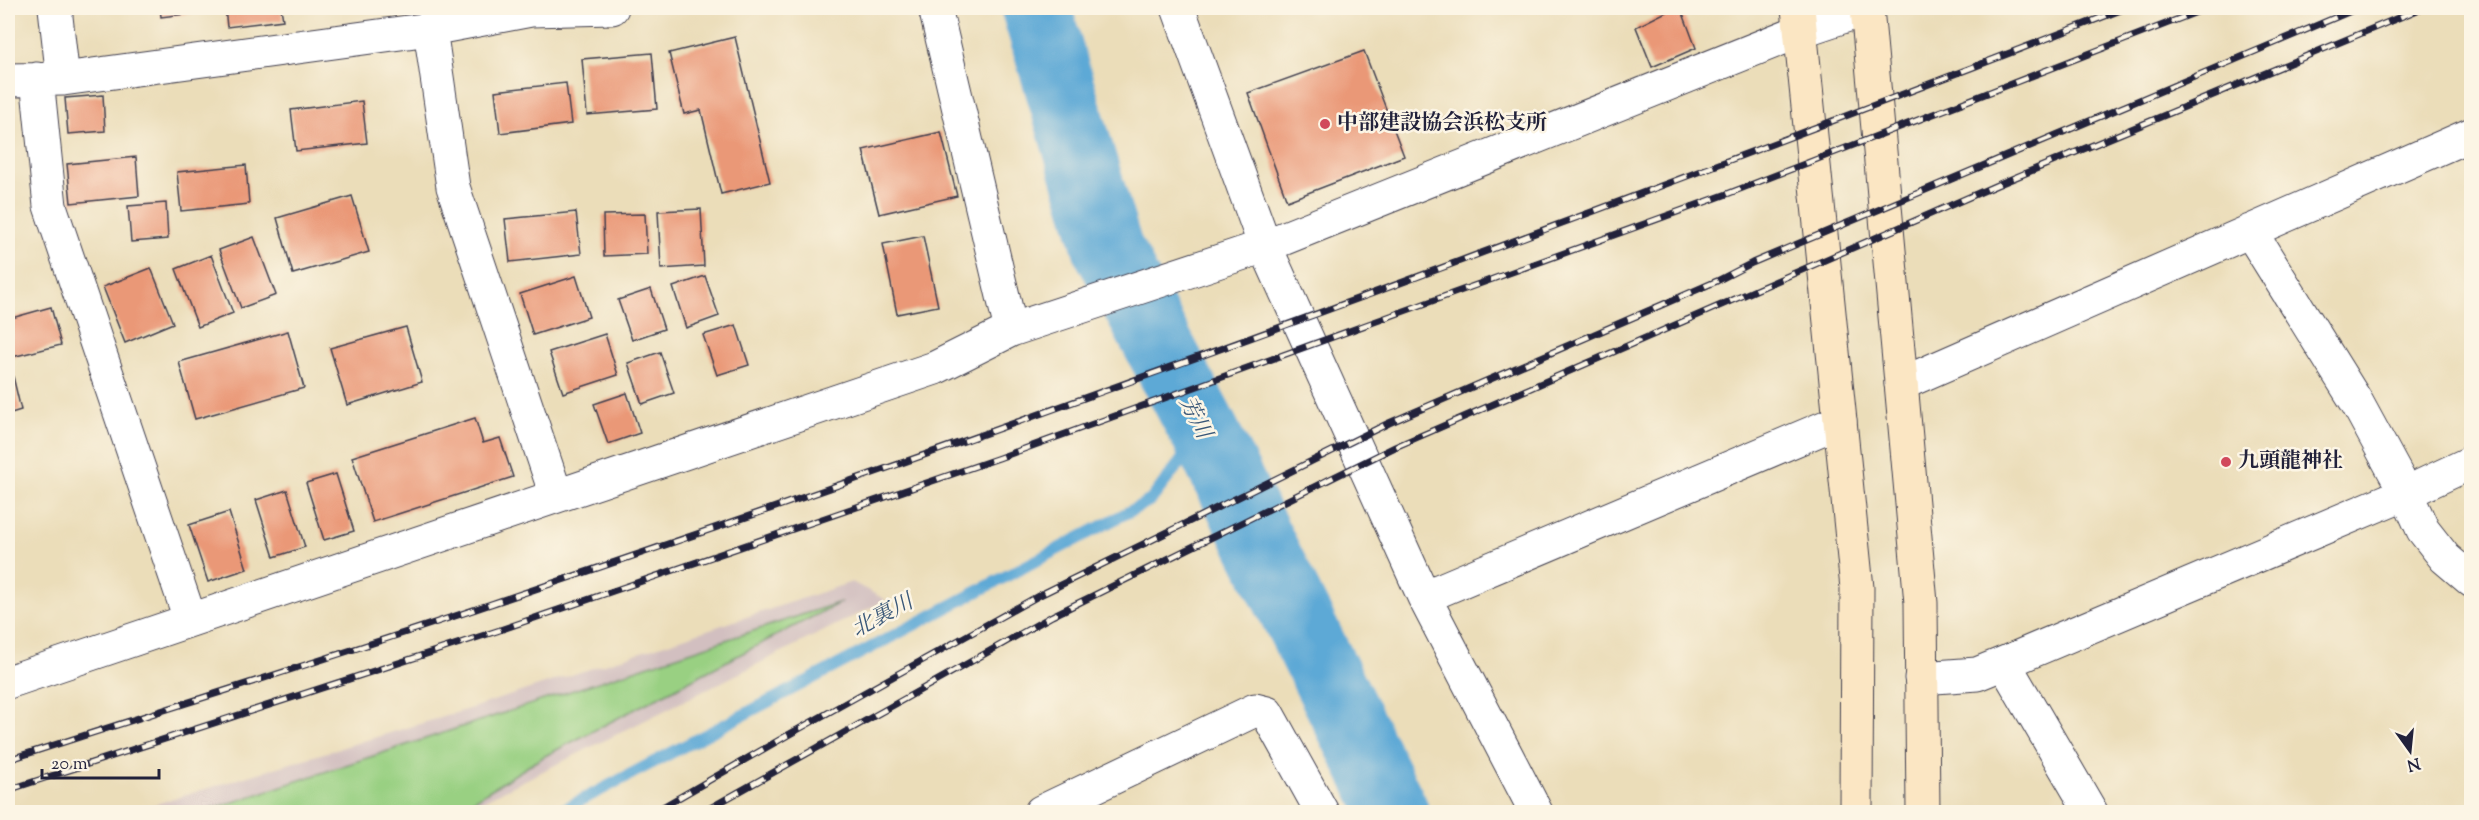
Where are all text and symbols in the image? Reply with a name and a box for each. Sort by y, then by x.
place label: 中部建設協会浜松支所 [1337,109,1547,139]
marker: 中部建設協会浜松支所 [1318,117,1332,131]
water label: 芳川 [1170,391,1219,447]
place label: 九頭龍神社 [2238,447,2343,477]
marker: 九頭龍神社 [2219,455,2233,469]
water label: 北裏川 [846,586,921,647]
north arrow [2380,721,2440,781]
scale bar [42,742,159,780]
text: N [2404,750,2422,776]
text: 20 m [51,752,88,778]

